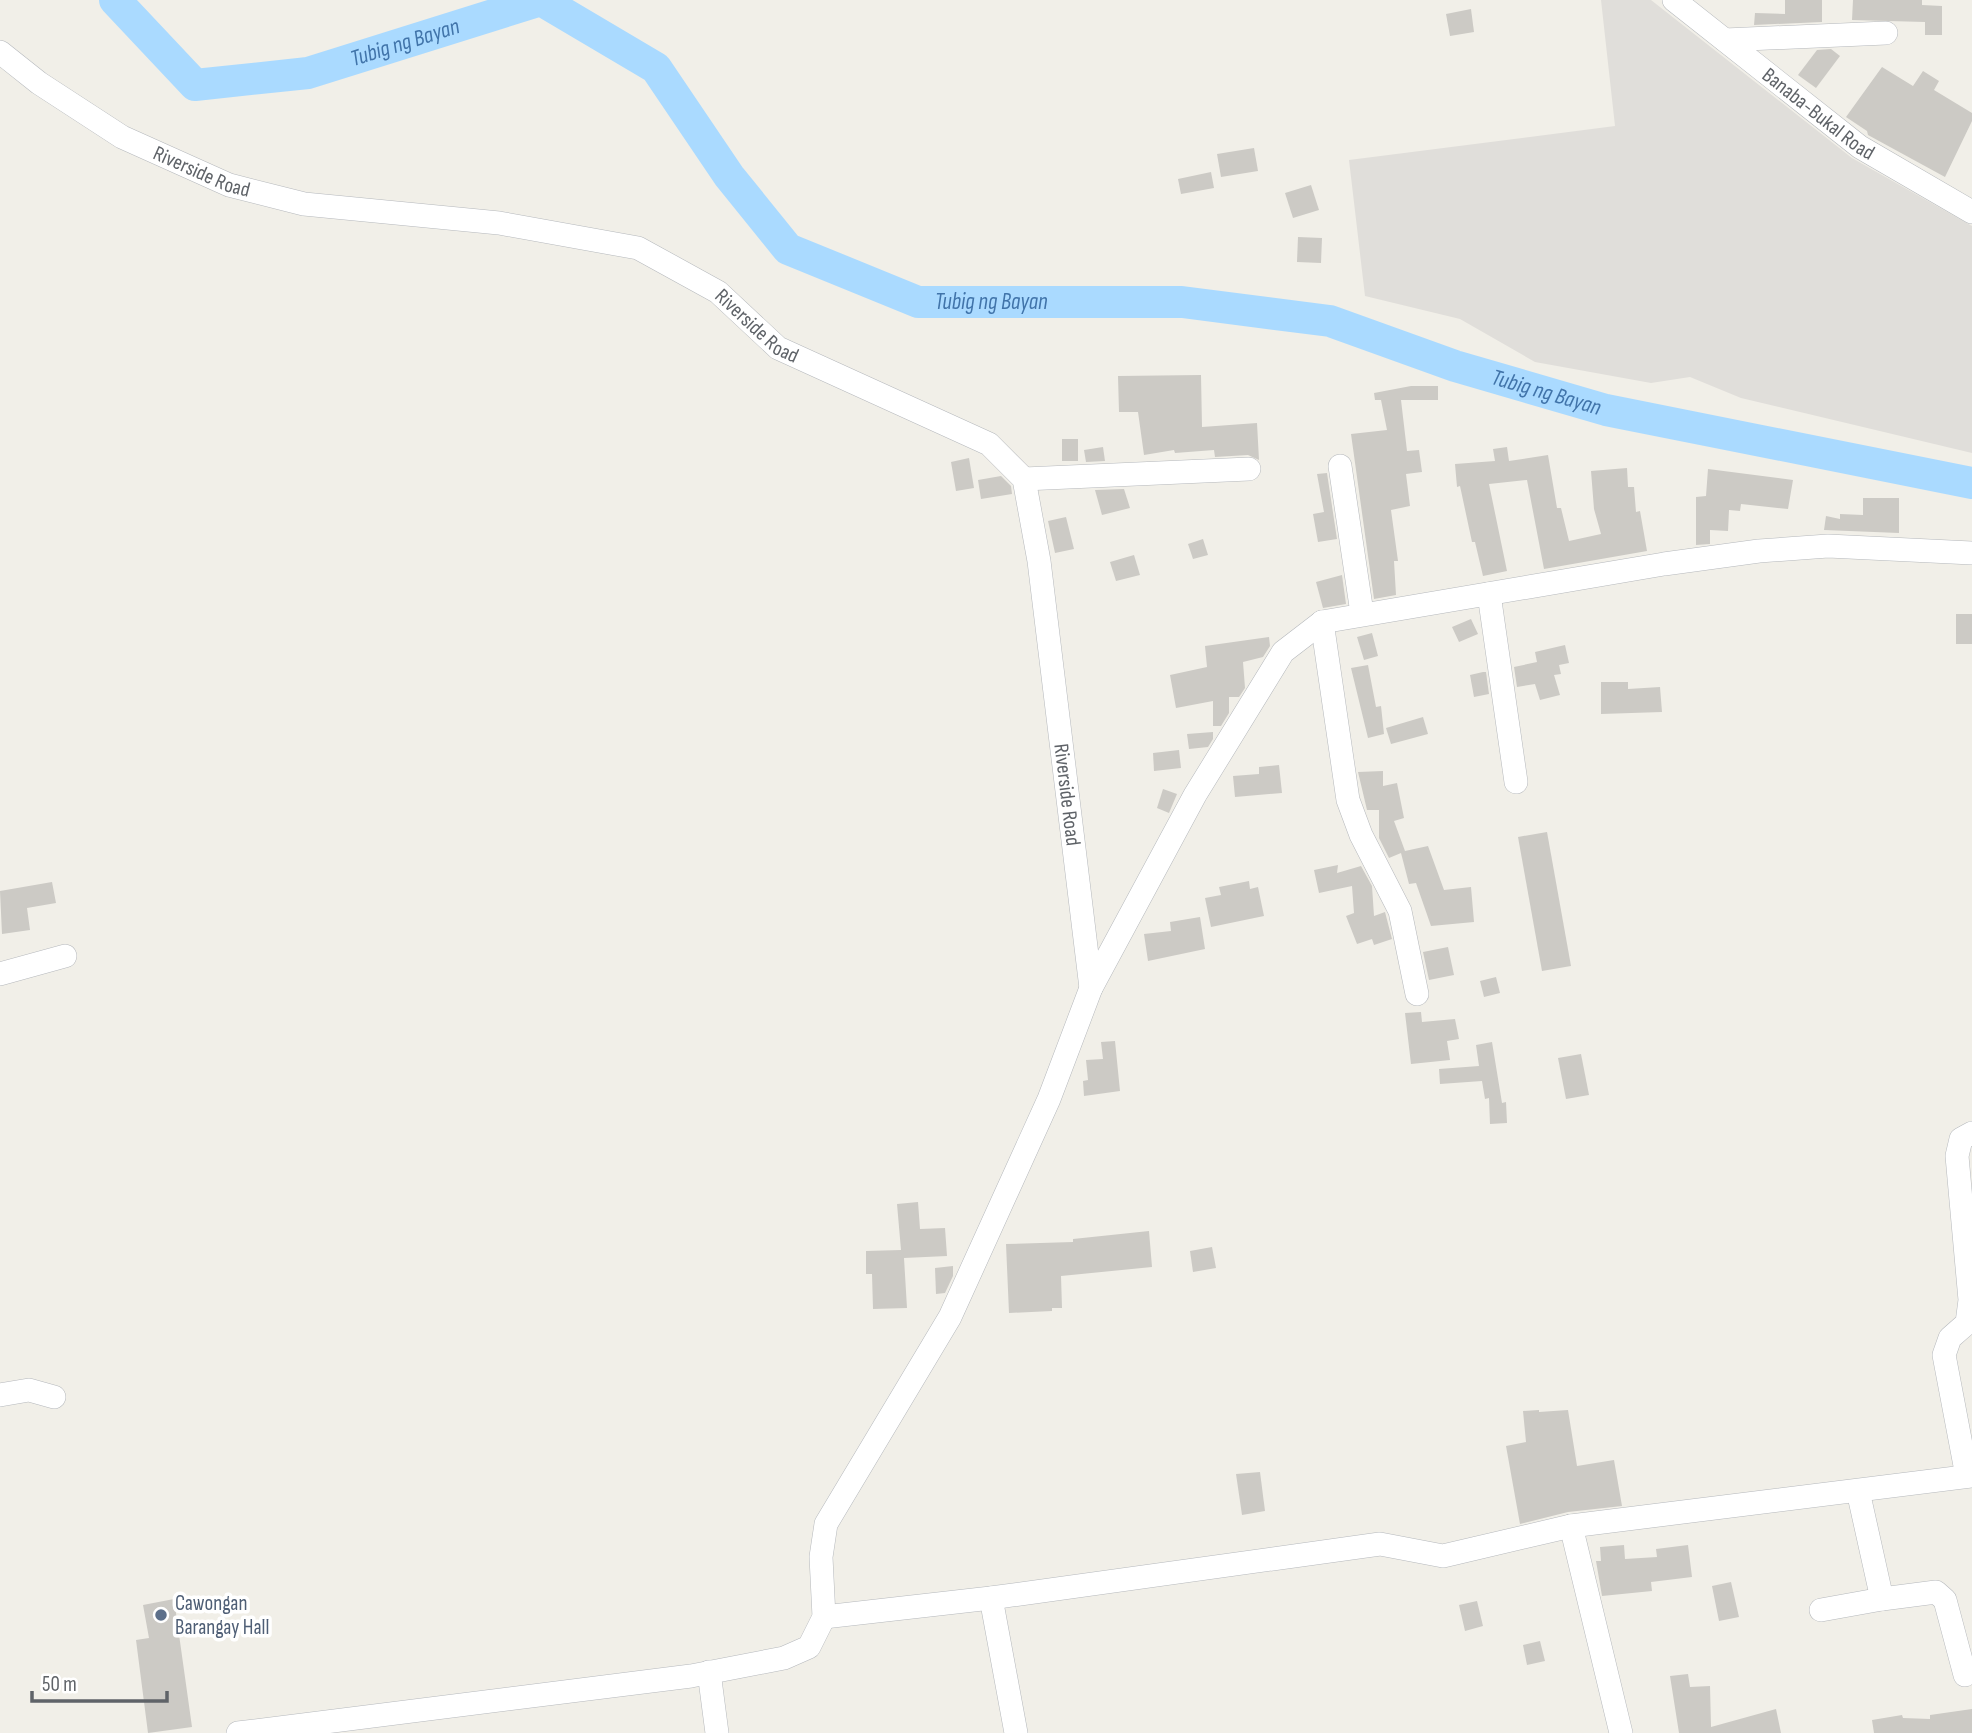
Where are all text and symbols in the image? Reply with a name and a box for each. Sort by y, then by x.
water label: Tubig ng Bayan [347,12,463,73]
street label: Banaba-Bukal Road [1757,62,1879,165]
street label: Riverside Road [150,140,253,202]
street label: Riverside Road [710,283,803,368]
water label: Tubig ng Bayan [935,288,1048,316]
water label: Tubig ng Bayan [1488,363,1605,422]
street label: Riverside Road [1049,742,1086,847]
place label: Cawongan Barangay Hall [175,1591,269,1640]
marker: Cawongan Barangay Hall [153,1607,169,1623]
scale bar [32,1660,166,1704]
text: 50 m [42,1672,77,1697]

